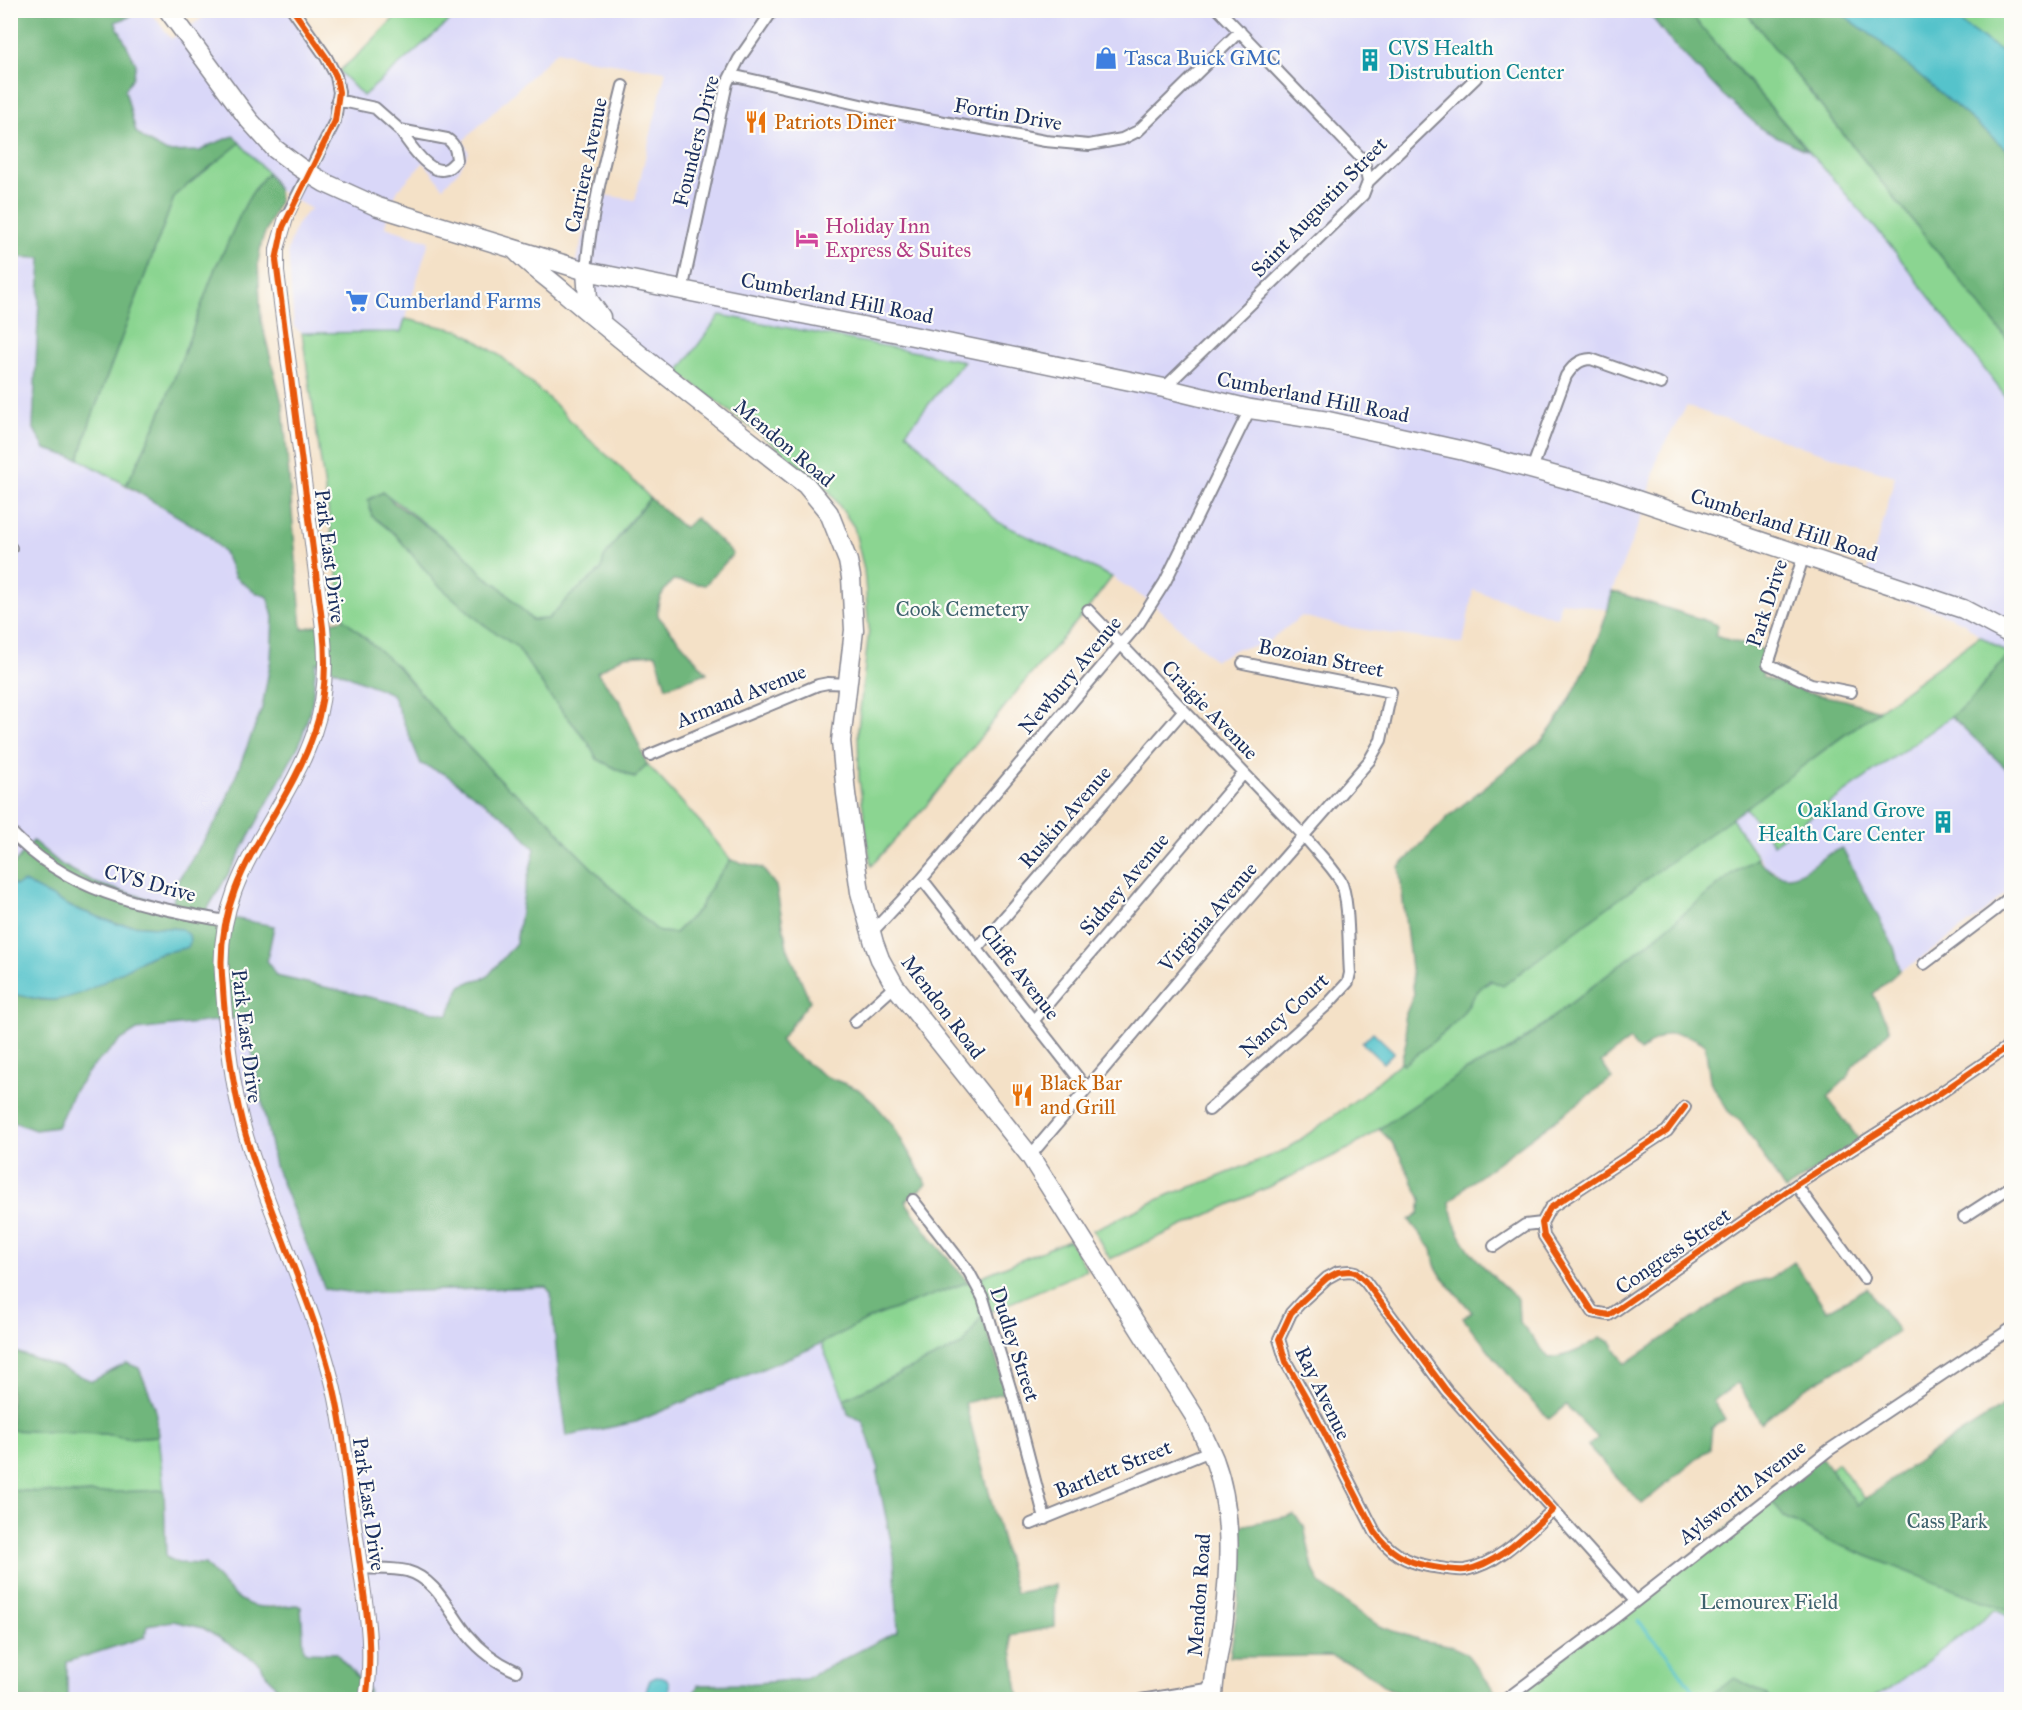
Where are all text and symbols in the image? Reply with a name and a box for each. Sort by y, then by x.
place label: CVS Health Distrubution Center [1388,35,1564,85]
shop icon: Tasca Buick GMC [1093,45,1119,71]
place label: Tasca Buick GMC [1124,45,1281,71]
building icon: CVS Health Distrubution Center [1357,47,1383,73]
street label: Founders Drive [667,72,725,209]
street label: Fortin Drive [952,92,1064,136]
street label: Carriere Avenue [559,95,613,235]
restaurant icon: Patriots Diner [743,109,769,135]
place label: Patriots Diner [774,109,896,135]
street label: Saint Augustin Street [1245,131,1393,283]
place label: Holiday Inn Express & Suites [825,213,971,263]
hotel icon: Holiday Inn Express & Suites [794,225,820,251]
street label: Cumberland Hill Road [739,267,936,329]
supermarket icon: Cumberland Farms [344,288,370,314]
place label: Cumberland Farms [375,288,541,314]
street label: Cumberland Hill Road [1215,366,1412,428]
street label: Mendon Road [728,393,840,493]
street label: Cumberland Hill Road [1687,482,1881,568]
street label: Park East Drive [309,488,351,625]
street label: Park Drive [1741,555,1794,650]
park label: Cook Cemetery [895,596,1030,622]
street label: Newbury Avenue [1013,610,1127,739]
street label: Bozoian Street [1256,633,1387,683]
street label: Craigie Avenue [1156,655,1264,765]
street label: Armand Avenue [671,658,810,734]
street label: Ruskin Avenue [1013,760,1117,874]
place label: Oakland Grove Health Care Center [1758,797,1925,847]
building icon: Oakland Grove Health Care Center [1930,809,1956,835]
street label: Sidney Avenue [1074,827,1175,941]
street label: Virginia Avenue [1152,856,1263,978]
street label: CVS Drive [101,858,199,908]
street label: Cliffe Avenue [974,919,1066,1025]
street label: Mendon Road [895,950,991,1064]
street label: Nancy Court [1234,967,1334,1063]
street label: Park East Drive [226,968,268,1105]
place label: Black Bar and Grill [1040,1070,1122,1120]
restaurant icon: Black Bar and Grill [1009,1082,1035,1108]
street label: Congress Street [1610,1201,1736,1300]
street label: Dudley Street [984,1283,1046,1405]
street label: Ray Avenue [1289,1342,1357,1444]
street label: Bartlett Street [1051,1434,1176,1504]
street label: Aylsworth Avenue [1672,1434,1811,1551]
street label: Park East Drive [347,1436,391,1573]
park label: Cass Park [1907,1508,1988,1534]
street label: Mendon Road [1182,1532,1216,1657]
park label: Lemourex Field [1700,1589,1839,1615]

